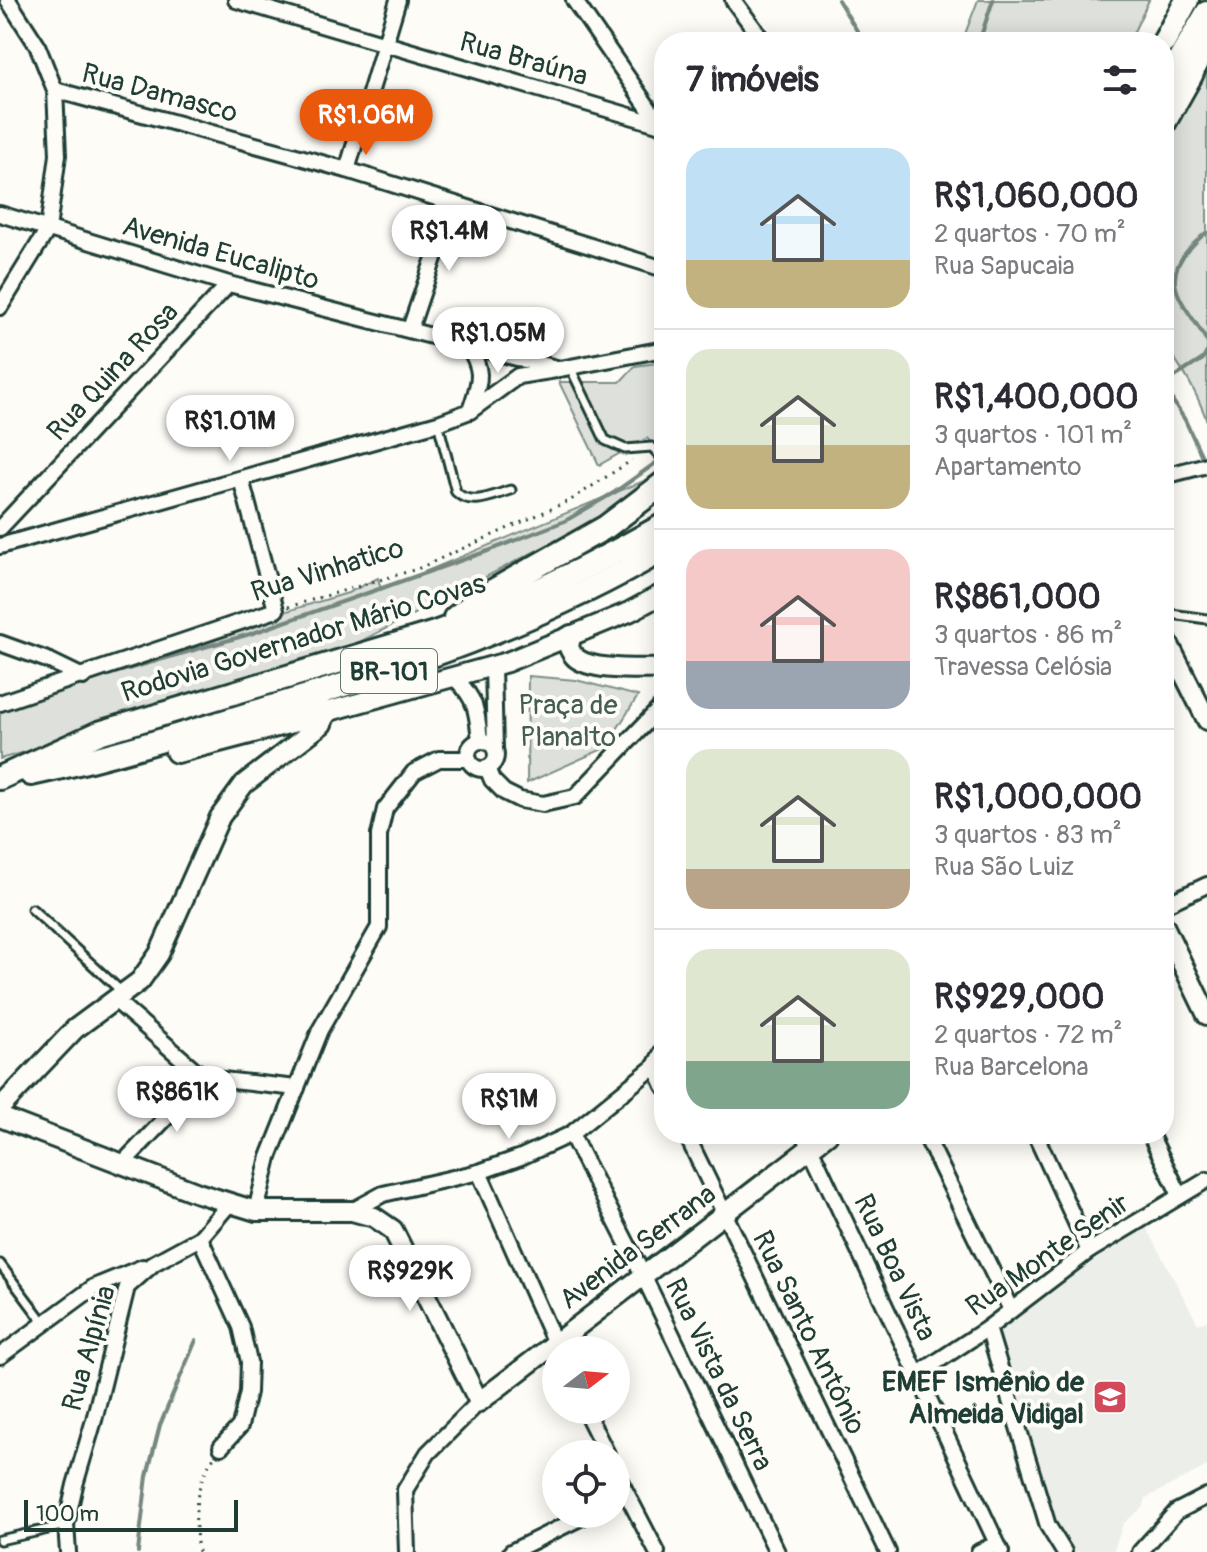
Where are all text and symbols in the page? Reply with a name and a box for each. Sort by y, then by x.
street label: Rua Braúna [455,24,592,94]
street label: Rua Damasco [78,56,241,131]
icon: filters [1098,58,1142,102]
text: 7 imóveis [686,59,819,102]
pin: R$1.06M [292,89,440,157]
text: R$1.06M [318,99,414,131]
text: R$1,060,000 [934,175,1139,218]
icon: home [750,180,846,276]
pin: R$1.4M [384,205,514,273]
street label: Avenida Eucalipto [118,209,323,298]
text: R$1.4M [410,215,488,247]
text: 2 quartos · 70 m² [934,218,1126,250]
text: Rua Sapucaia [934,250,1074,282]
street label: Rua Quina Rosa [40,295,186,449]
pin: R$1.05M [424,307,572,375]
text: R$1.05M [450,317,546,349]
text: R$1,400,000 [934,376,1139,419]
icon: home [750,381,846,477]
pin: R$1.01M [156,395,304,463]
text: R$1.01M [184,405,276,437]
text: 3 quartos · 101 m² [934,419,1132,451]
text: Apartamento [934,451,1081,483]
street label: Rua Vinhatico [247,531,408,610]
street label: Rodovia Governador Mário Covas [117,566,490,711]
text: R$861,000 [934,576,1101,619]
icon: home [750,581,846,677]
text: 3 quartos · 86 m² [934,619,1122,651]
road number: BR-101 [341,649,437,693]
text: Travessa Celósia [934,651,1112,683]
park label: Praça de Planalto [518,688,618,755]
text: R$1,000,000 [934,776,1142,819]
icon: home [750,781,846,877]
text: 3 quartos · 83 m² [934,819,1122,851]
text: Rua São Luiz [934,851,1074,883]
text: R$929,000 [934,976,1104,1019]
icon: home [750,981,846,1077]
text: 2 quartos · 72 m² [934,1019,1122,1051]
text: Rua Barcelona [934,1051,1089,1083]
pin: R$861K [112,1066,242,1134]
pin: R$1M [462,1073,556,1141]
text: R$861K [135,1076,219,1108]
text: R$1M [480,1083,538,1115]
street label: Avenida Serrana [553,1177,723,1317]
street label: Rua Monte Senir [959,1186,1136,1324]
street label: Rua Boa Vista [845,1189,944,1347]
street label: Rua Santo Antônio [744,1225,873,1440]
pin: R$929K [345,1245,475,1313]
text: R$929K [367,1255,453,1287]
street label: Rua Vista da Serra [657,1273,780,1477]
street label: Rua Alpínia [55,1282,124,1415]
north arrow [542,1336,630,1424]
map controls [542,1336,630,1528]
place label: EMEF Ismênio de Almeida Vidigal [882,1365,1085,1432]
school or university icon: EMEF Ismênio de Almeida Vidigal [1091,1378,1129,1416]
button: locate [542,1440,630,1528]
scale bar [24,1496,238,1532]
text: 100 m [36,1500,99,1528]

